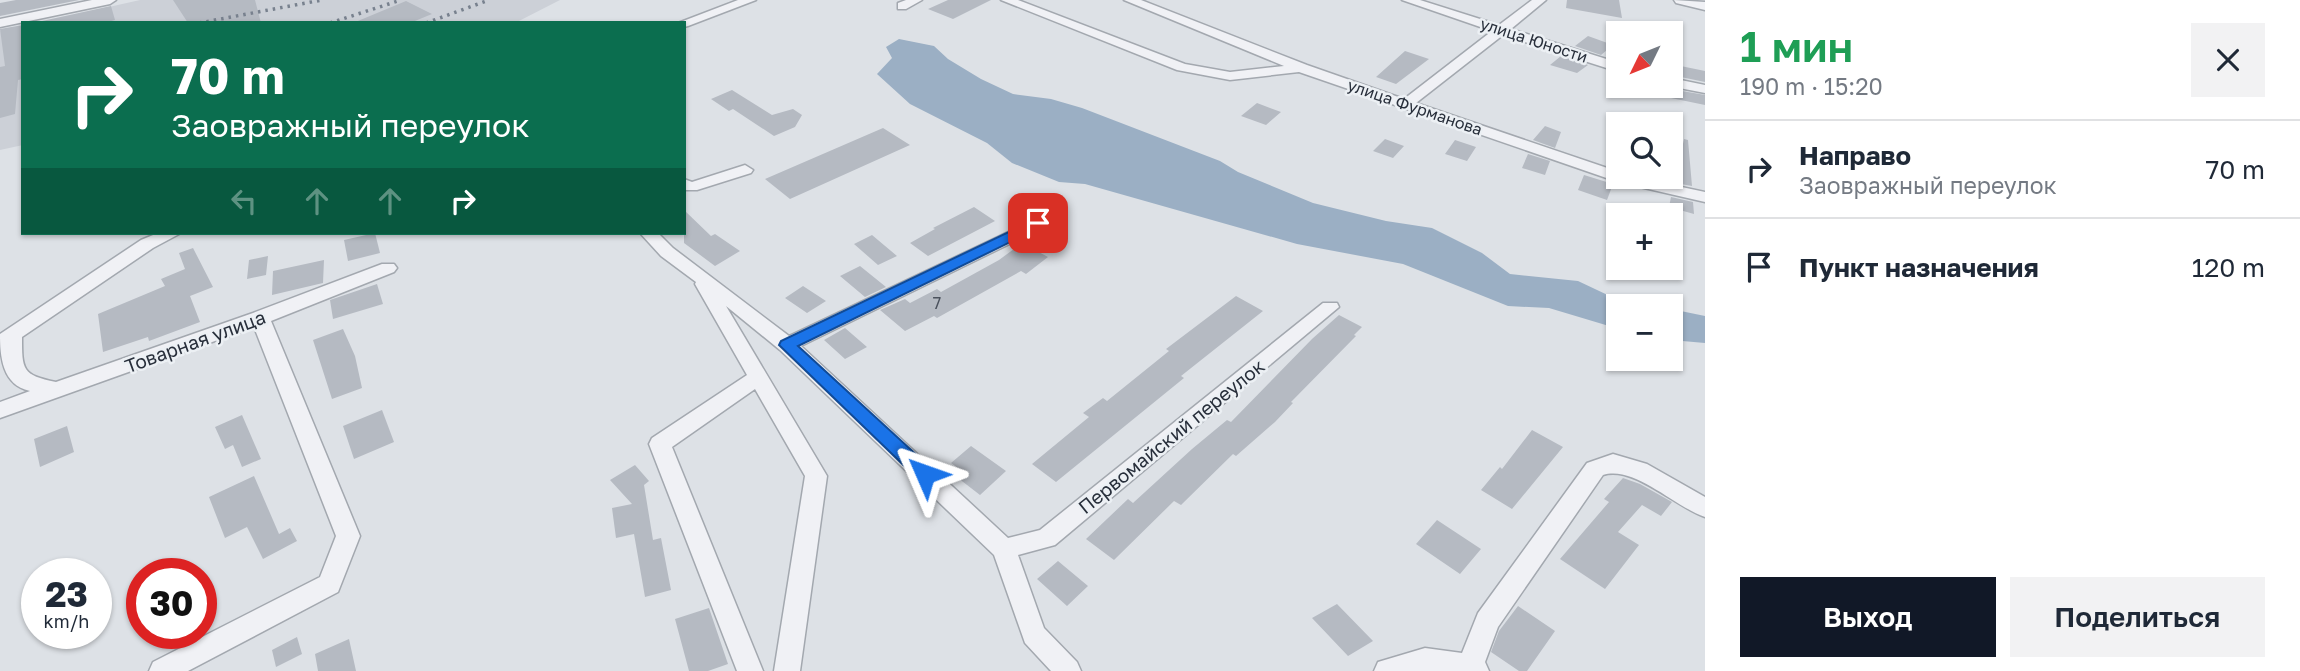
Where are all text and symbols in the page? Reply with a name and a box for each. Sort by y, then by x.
street label: улица Юности [1478,13,1590,67]
north arrow [1606,21,1684,98]
map controls [1606,21,1683,371]
text: 1 мин [1740,21,1853,71]
button: close [2191,23,2265,97]
text: 70 m [171,46,285,105]
icon: right [56,49,147,140]
text: 190 m · 15:20 [1740,72,1883,100]
street label: улица Фурманова [1345,75,1485,139]
text: Заовражный переулок [171,106,530,144]
button: search [1606,112,1683,189]
text: Направо [1799,140,1911,171]
icon: right [1740,150,1778,188]
text: 70 m [2206,154,2265,185]
text: Заовражный переулок [1799,171,2057,199]
icon: left [225,182,263,220]
icon: ahead [298,182,336,220]
icon: ahead [371,182,409,220]
icon: right [444,182,482,220]
pin [1008,193,1068,253]
button: + [1606,203,1683,280]
icon: arrive [1019,204,1057,242]
icon: arrive [1740,248,1778,286]
text: Пункт назначения [1799,252,2039,283]
text: 120 m [2192,252,2265,283]
house number: 7 [933,293,941,313]
button: − [1606,294,1683,371]
street label: Товарная улица [121,305,269,377]
street label: Первомайский переулок [1073,354,1269,518]
position arrow [888,437,962,511]
speed limit sign: 30 [126,558,217,649]
text: 23 [45,573,88,615]
button: Выход [1740,577,1996,657]
button: Поделиться [2010,577,2265,657]
text: km/h [44,610,89,632]

